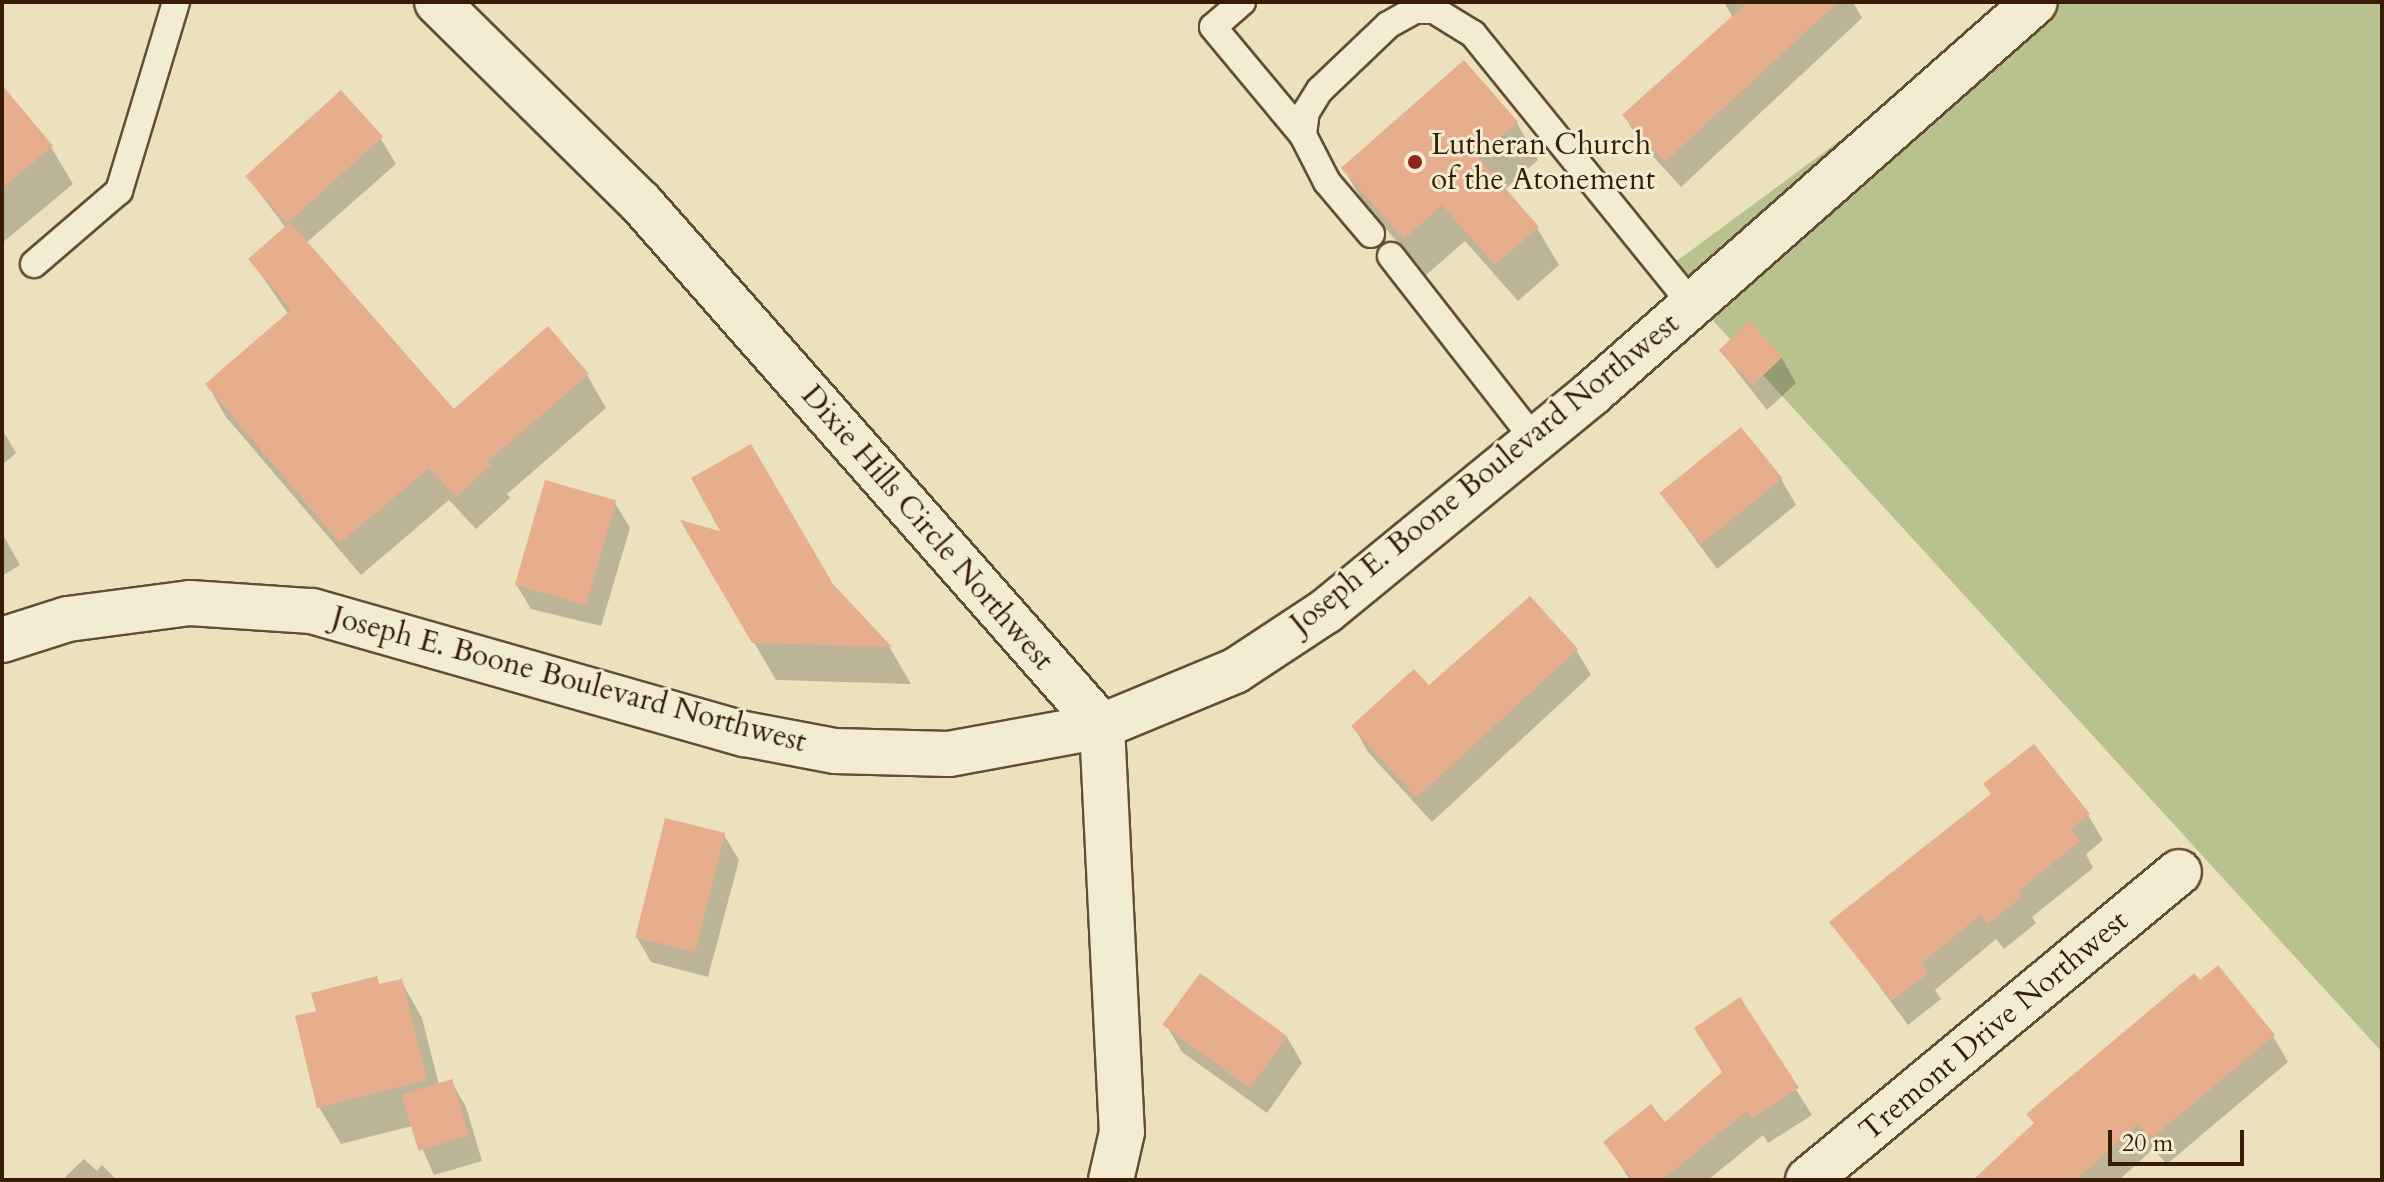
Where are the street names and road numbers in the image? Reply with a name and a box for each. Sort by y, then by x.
street label: Joseph E. Boone Boulevard Northwest [1283,306,1687,642]
street label: Dixie Hills Circle Northwest [793,378,1061,678]
street label: Joseph E. Boone Boulevard Northwest [328,599,810,761]
street label: Tremont Drive Northwest [1852,903,2136,1149]

